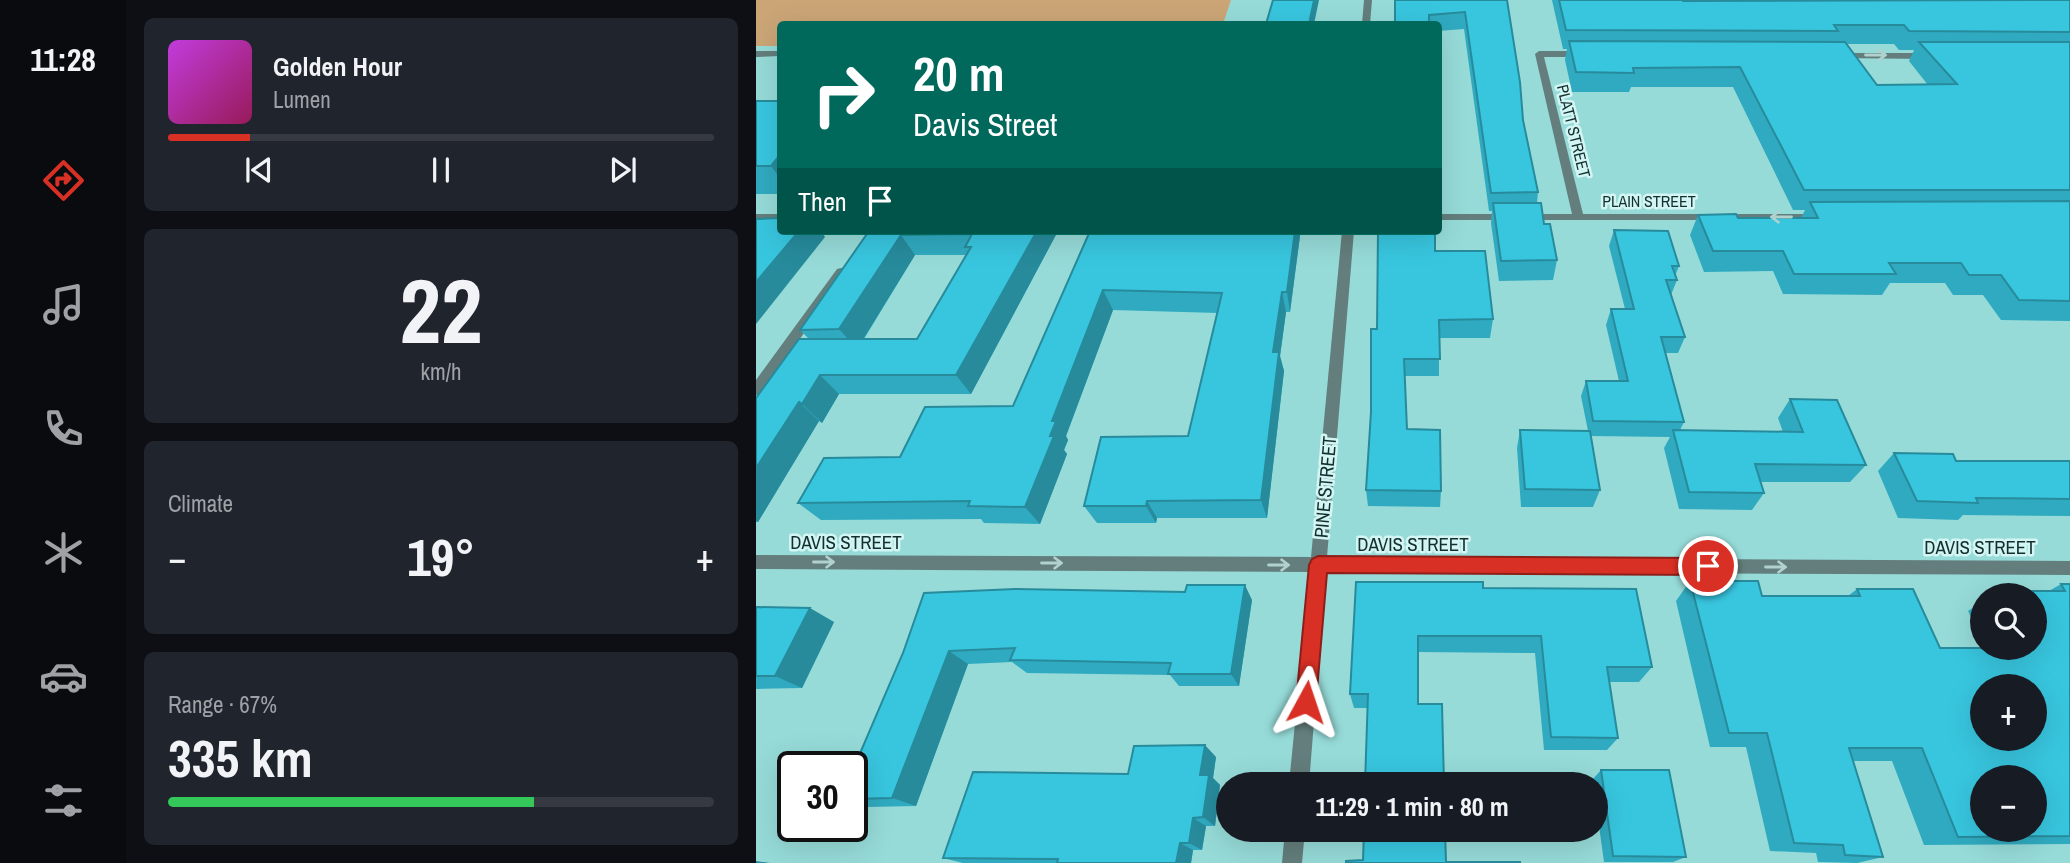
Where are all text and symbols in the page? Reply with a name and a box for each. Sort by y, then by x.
text: 11:28 [30,38,96,81]
text: 20 m [913,40,1005,106]
one-way arrow [1865,48,1888,62]
text: Golden Hour [273,49,402,84]
icon: right [798,49,889,140]
street label: PLATT STREET [1552,82,1596,180]
text: Lumen [273,84,331,115]
text: Davis Street [913,103,1057,146]
icon: previous [240,151,278,189]
icon: pause [422,151,460,189]
icon: next [604,151,642,189]
icon: directions [39,156,88,205]
icon: arrive [861,182,899,220]
text: Then [798,184,847,219]
street label: PLAIN STREET [1602,190,1696,212]
one-way arrow [1770,210,1793,224]
text: 22 [400,249,483,371]
icon: music [39,280,88,329]
text: km/h [421,356,461,387]
icon: phone [39,404,88,453]
street label: PINE STREET [1308,435,1342,539]
text: Climate [168,488,233,519]
text: 19° [407,522,475,592]
icon: climate [39,528,88,577]
street label: DAVIS STREET [790,529,902,555]
street label: DAVIS STREET [1357,531,1469,557]
text: − [168,532,186,583]
text: + [696,532,714,583]
street label: DAVIS STREET [1924,534,2036,560]
pin [1678,536,1738,596]
icon: arrive [1689,547,1727,585]
one-way arrow [812,555,835,569]
one-way arrow [1040,557,1063,570]
one-way arrow [1267,558,1290,572]
one-way arrow [1764,560,1787,574]
map controls [1970,583,2047,842]
button: search [1970,583,2047,660]
icon: car [39,652,88,701]
position arrow [1269,665,1343,739]
button: + [1970,674,2047,751]
text: Range · 67% [168,689,277,720]
text: 335 km [168,723,313,793]
speed limit sign: 30 [777,751,868,842]
button: − [1970,765,2047,842]
icon: filters [39,776,88,825]
text: 11:29 · 1 min · 80 m [1315,789,1509,824]

